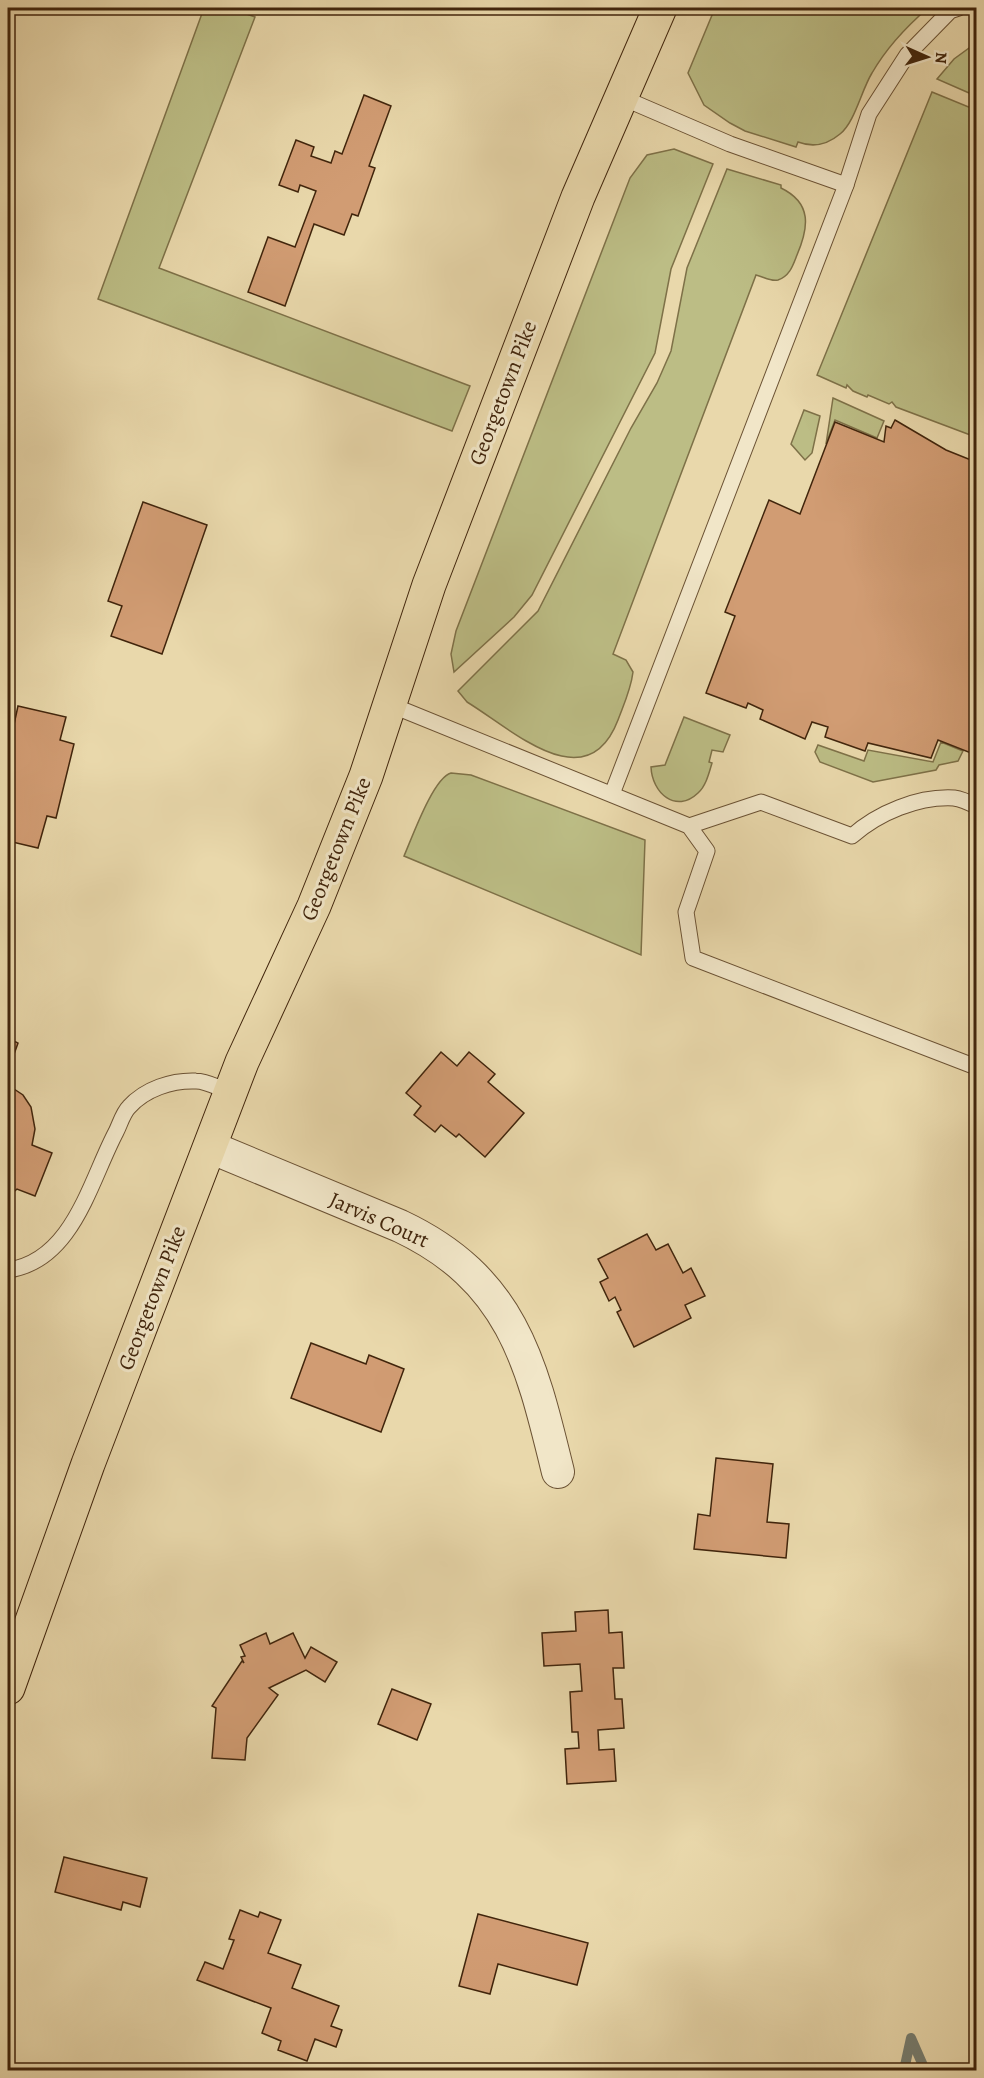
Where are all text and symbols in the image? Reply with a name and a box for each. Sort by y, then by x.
north arrow [897,27,957,87]
text: N [930,51,952,64]
street label: Georgetown Pike [462,316,544,470]
street label: Georgetown Pike [294,773,378,925]
street label: Jarvis Court [324,1185,434,1255]
street label: Georgetown Pike [111,1221,193,1375]

